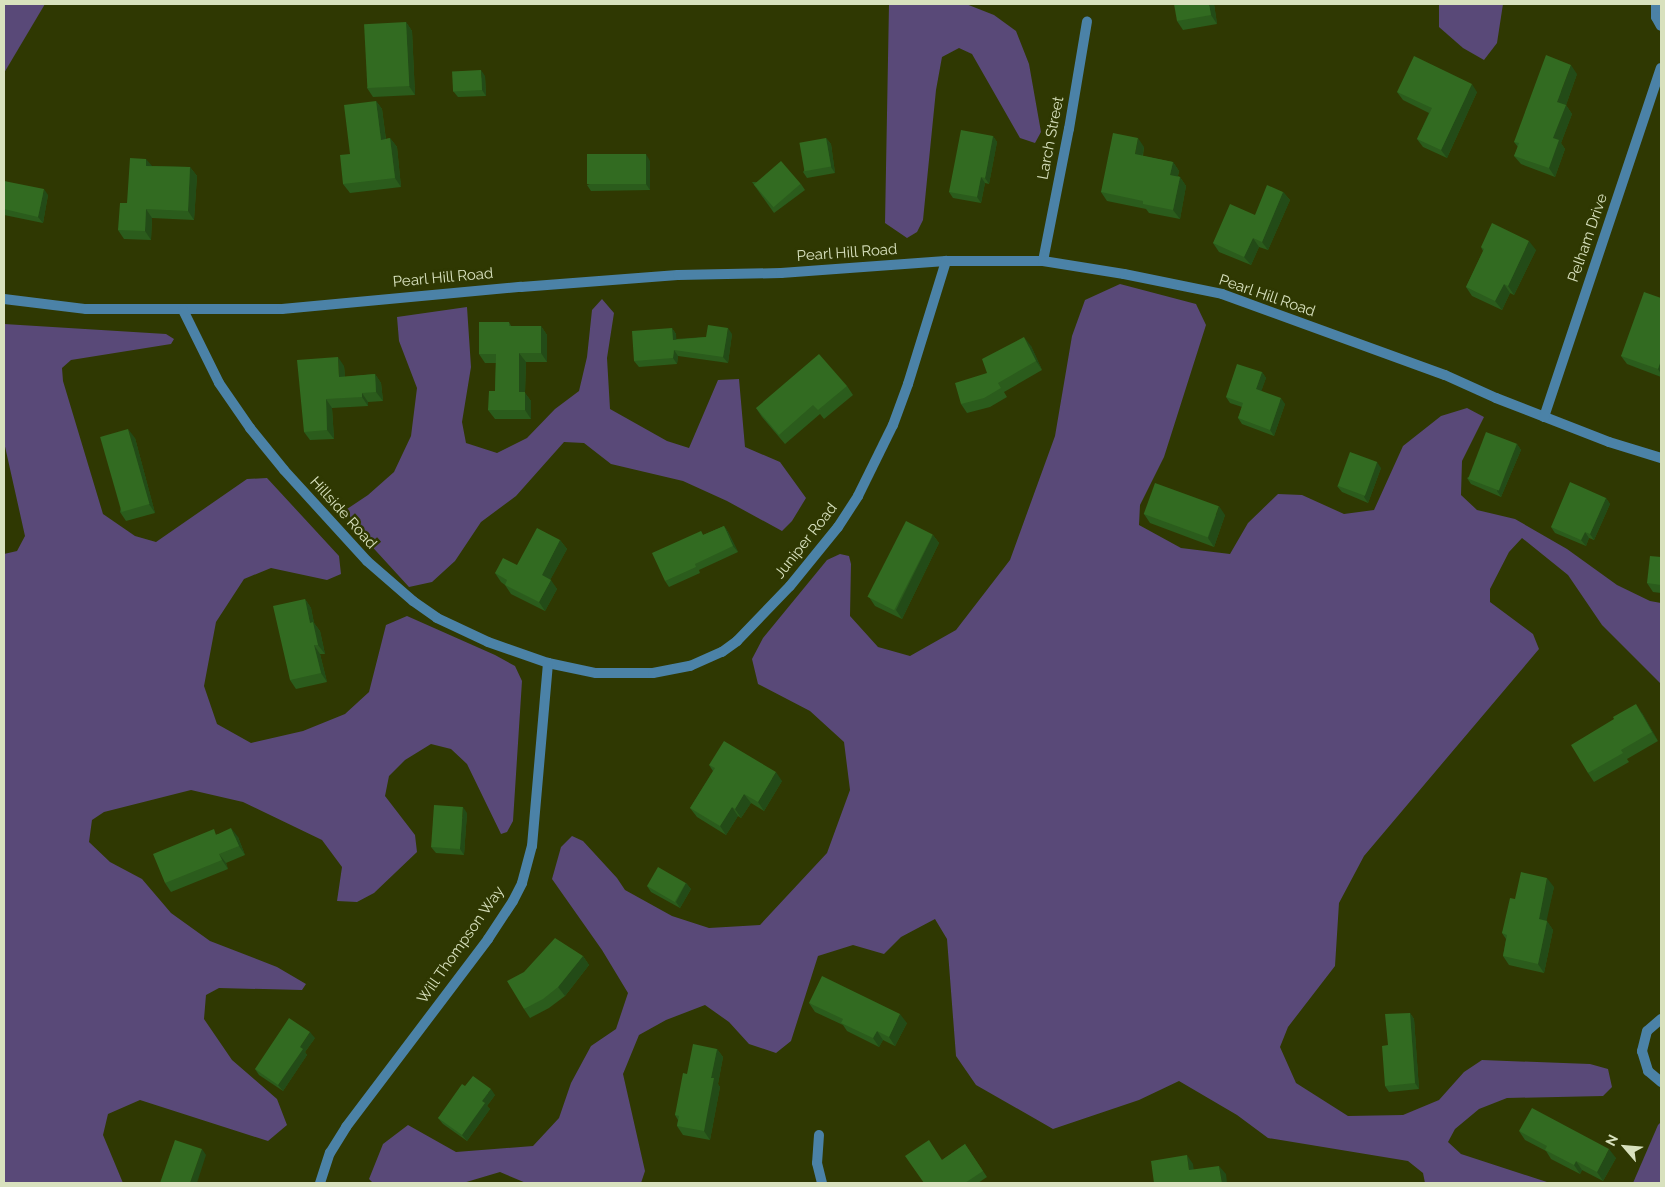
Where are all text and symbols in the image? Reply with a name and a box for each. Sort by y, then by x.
street label: Larch Street [1034,95,1068,181]
street label: Pelham Drive [1564,191,1612,285]
street label: Pearl Hill Road [796,240,898,266]
street label: Pearl Hill Road [392,265,494,291]
street label: Pearl Hill Road [1216,271,1318,321]
street label: Hillside Road [306,473,380,553]
street label: Juniper Road [771,500,841,582]
street label: Will Thompson Way [413,882,509,1008]
north arrow [1600,1122,1650,1172]
text: N [1602,1132,1621,1149]

